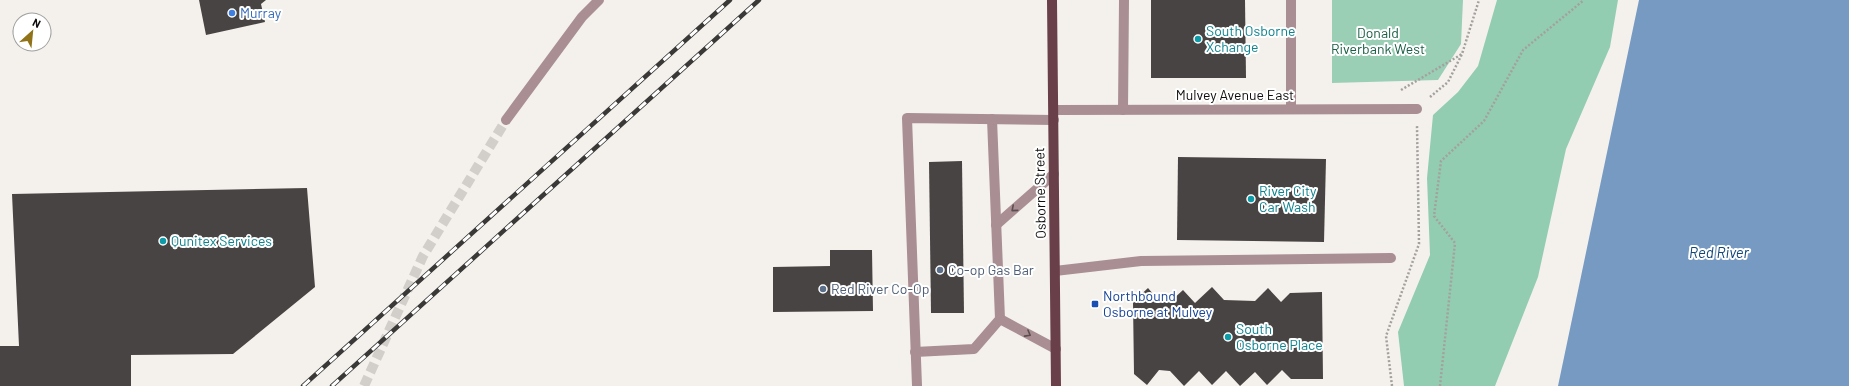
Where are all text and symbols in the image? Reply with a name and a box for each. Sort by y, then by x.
place label: Murray [240,4,282,21]
marker: Murray [227,8,237,18]
north arrow [12,12,52,52]
text: N [31,15,43,30]
place label: South Osborne Xchange [1206,22,1295,55]
park label: Donald Riverbank West [1331,24,1425,57]
marker: South Osborne Xchange [1193,34,1203,44]
street label: Mulvey Avenue East [1176,86,1294,103]
street label: Osborne Street [1030,147,1049,239]
place label: River City Car Wash [1259,182,1317,215]
marker: River City Car Wash [1246,194,1256,204]
one-way arrow [1012,204,1019,211]
place label: Qunitex Services [171,232,272,249]
marker: Qunitex Services [158,236,168,246]
water label: Red River [1689,243,1750,261]
place label: Co-op Gas Bar [948,261,1034,278]
marker: Co-op Gas Bar [935,265,945,275]
place label: Red River Co-Op [831,280,929,297]
marker: Red River Co-Op [818,284,828,294]
place label: Northbound Osborne at Mulvey [1103,287,1213,320]
marker: Northbound Osborne at Mulvey [1090,299,1100,309]
place label: South Osborne Place [1236,320,1323,353]
one-way arrow [1024,329,1031,337]
marker: South Osborne Place [1223,332,1233,342]

